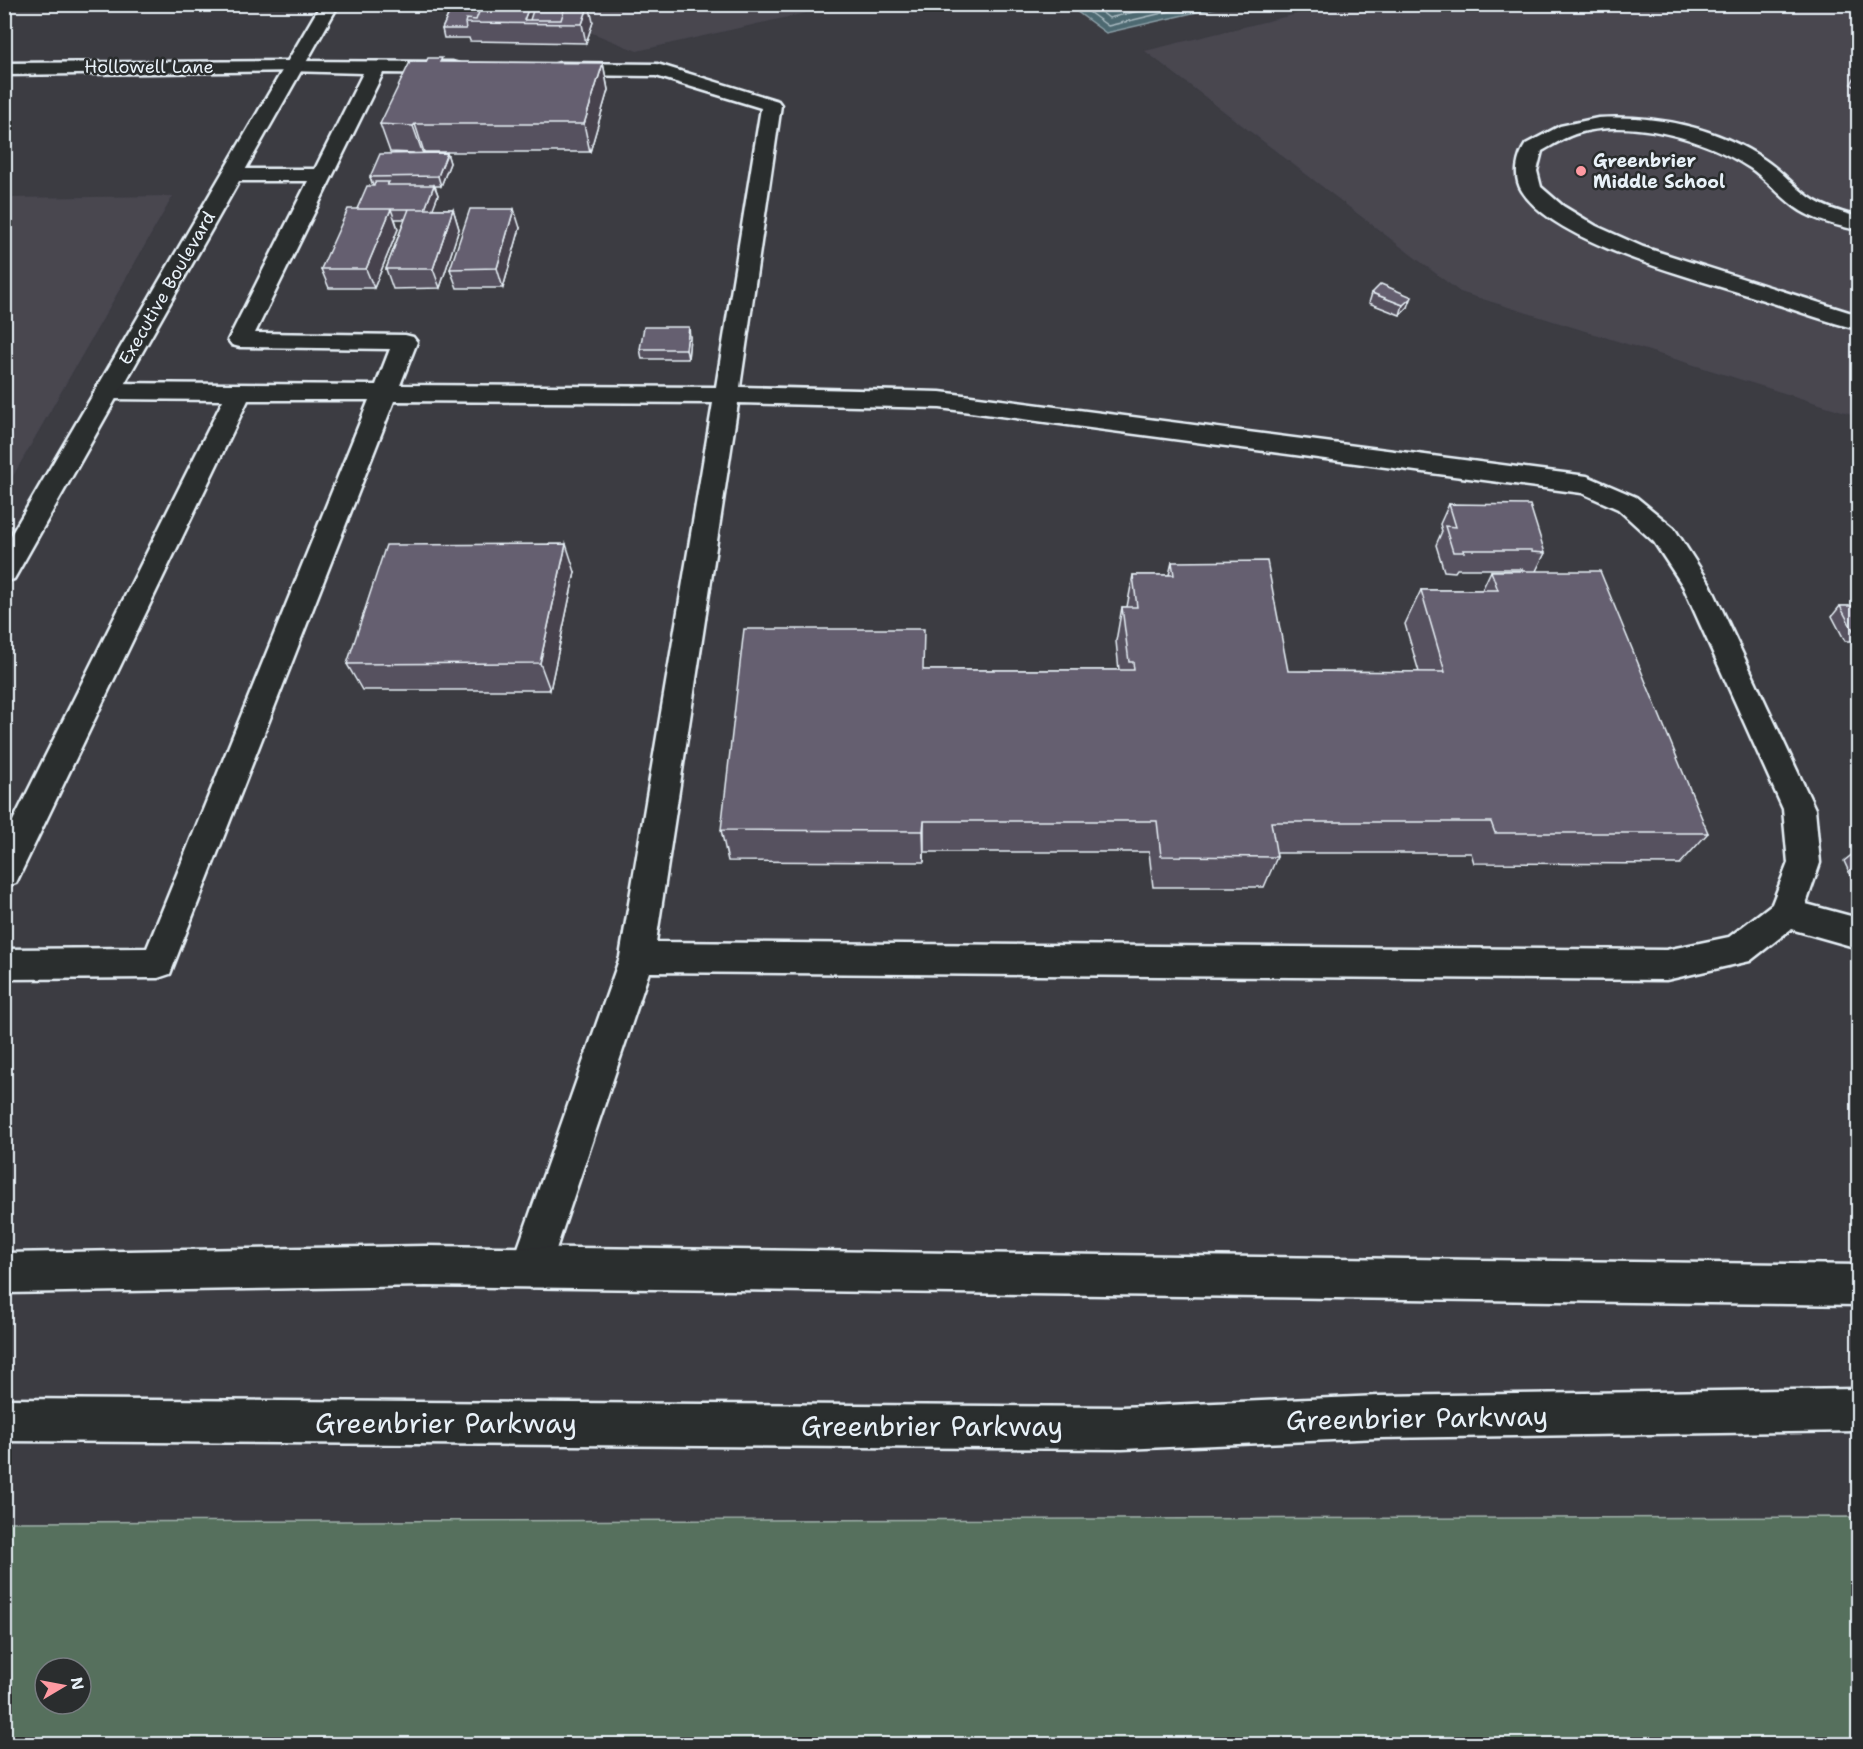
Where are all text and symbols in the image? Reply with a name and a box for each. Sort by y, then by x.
street label: Hollowell Lane [84,55,214,79]
place label: Greenbrier Middle School [1593,149,1725,194]
marker: Greenbrier Middle School [1574,164,1588,178]
street label: Executive Boulevard [113,207,221,369]
street label: Greenbrier Parkway [1286,1397,1548,1439]
street label: Greenbrier Parkway [315,1405,577,1442]
street label: Greenbrier Parkway [801,1408,1063,1445]
north arrow [33,1656,93,1716]
text: N [66,1675,89,1692]

